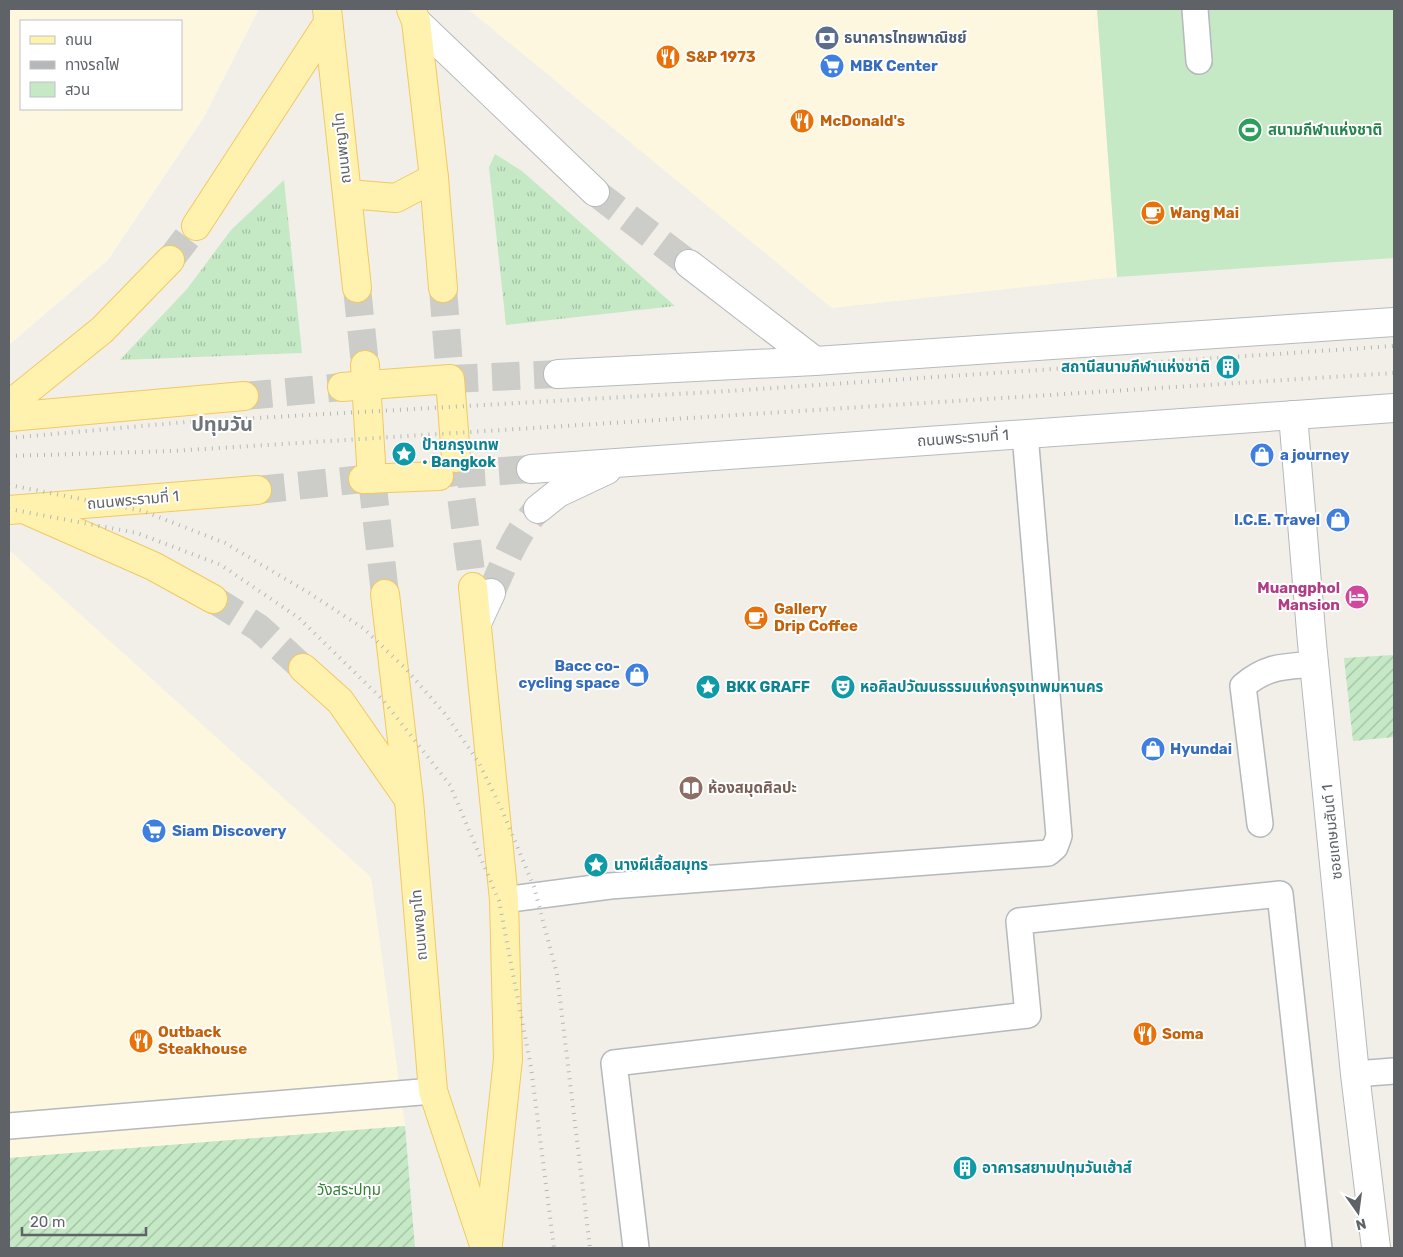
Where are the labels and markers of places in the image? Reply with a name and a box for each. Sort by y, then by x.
bank icon: ธนาคารไทยพาณิชย์ [814,25,840,51]
place label: ธนาคารไทยพาณิชย์ [844,29,967,47]
restaurant icon: S&P 1973 [655,44,681,70]
place label: S&P 1973 [686,48,756,66]
supermarket icon: MBK Center [819,53,845,79]
place label: MBK Center [850,57,938,75]
restaurant icon: McDonald's [789,108,815,134]
place label: McDonald's [820,112,905,130]
sports icon: สนามกีฬาแห่งชาติ [1237,117,1263,143]
place label: สนามกีฬาแห่งชาติ [1268,121,1382,139]
cafe icon: Wang Mai [1140,200,1166,226]
place label: Wang Mai [1170,204,1239,222]
building icon: สถานีสนามกีฬาแห่งชาติ [1215,354,1241,380]
place label: สถานีสนามกีฬาแห่งชาติ [1061,358,1210,376]
place label: ป้ายกรุงเทพ • Bangkok [422,436,499,471]
place icon: ป้ายกรุงเทพ • Bangkok [391,441,417,467]
shop icon: a journey [1249,442,1275,468]
place label: a journey [1280,446,1349,464]
shop icon: I.C.E. Travel [1325,507,1351,533]
place label: I.C.E. Travel [1234,511,1320,529]
place label: Muangphol Mansion [1257,579,1340,614]
hotel icon: Muangphol Mansion [1344,584,1370,610]
place label: Gallery Drip Coffee [774,600,858,635]
cafe icon: Gallery Drip Coffee [743,605,769,631]
place label: Bacc co- cycling space [519,657,620,692]
shop icon: Bacc co- cycling space [624,662,650,688]
place icon: BKK GRAFF [695,674,721,700]
theatre icon: หอศิลปวัฒนธรรมแห่งกรุงเทพมหานคร [830,674,856,700]
place label: BKK GRAFF [726,678,810,696]
place label: หอศิลปวัฒนธรรมแห่งกรุงเทพมหานคร [860,678,1104,696]
shop icon: Hyundai [1140,736,1166,762]
place label: Hyundai [1170,740,1232,758]
library icon: ห้องสมุดศิลปะ [678,775,704,801]
place label: ห้องสมุดศิลปะ [708,779,797,797]
supermarket icon: Siam Discovery [141,818,167,844]
place label: Siam Discovery [172,822,286,840]
place icon: นางผีเสื้อสมุทร [583,852,609,878]
place label: นางผีเสื้อสมุทร [614,854,708,874]
restaurant icon: Soma [1132,1021,1158,1047]
place label: Outback Steakhouse [158,1023,247,1058]
place label: Soma [1162,1025,1204,1043]
restaurant icon: Outback Steakhouse [128,1028,154,1054]
building icon: อาคารสยามปทุมวันเฮ้าส์ [952,1155,978,1181]
place label: อาคารสยามปทุมวันเฮ้าส์ [982,1159,1132,1177]

